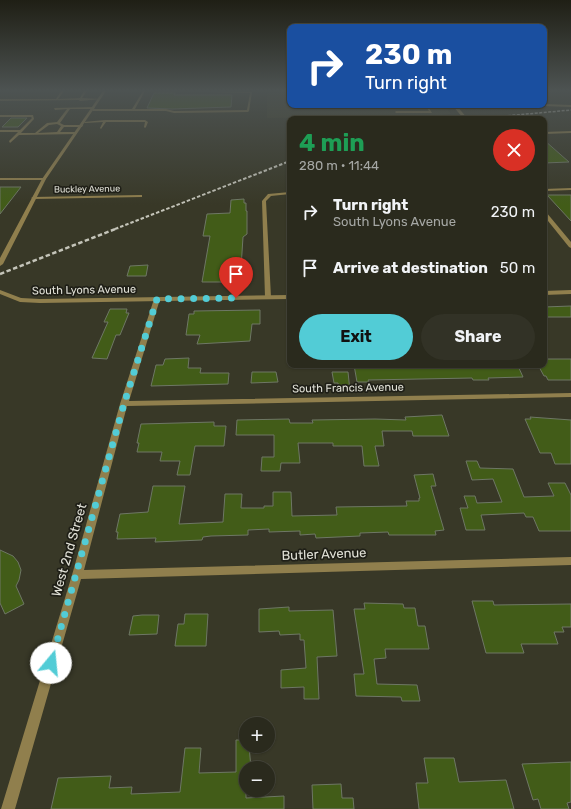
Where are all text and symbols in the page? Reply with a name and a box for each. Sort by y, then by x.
text: 230 m [365,38,452,71]
icon: right [299,40,351,92]
text: Turn right [365,72,447,94]
text: 4 min [299,129,365,157]
button: close [493,129,535,171]
text: 280 m · 11:44 [299,158,379,173]
street label: Buckley Avenue [54,183,120,195]
text: Turn right [333,196,408,214]
icon: right [299,201,321,223]
text: 230 m [491,203,535,221]
text: South Lyons Avenue [333,214,456,229]
pin [219,257,253,298]
icon: arrive [299,257,321,279]
text: Arrive at destination [333,259,488,277]
text: 50 m [500,259,535,277]
icon: arrive [225,263,247,285]
street label: South Lyons Avenue [32,283,136,297]
button: Exit [299,314,413,360]
button: Share [421,314,535,360]
street label: South Francis Avenue [292,381,404,395]
street label: West 2nd Street [49,502,89,598]
street label: Butler Avenue [281,545,367,563]
position arrow [30,642,72,684]
map controls [239,717,275,797]
button: + [239,717,275,753]
button: − [239,761,275,797]

